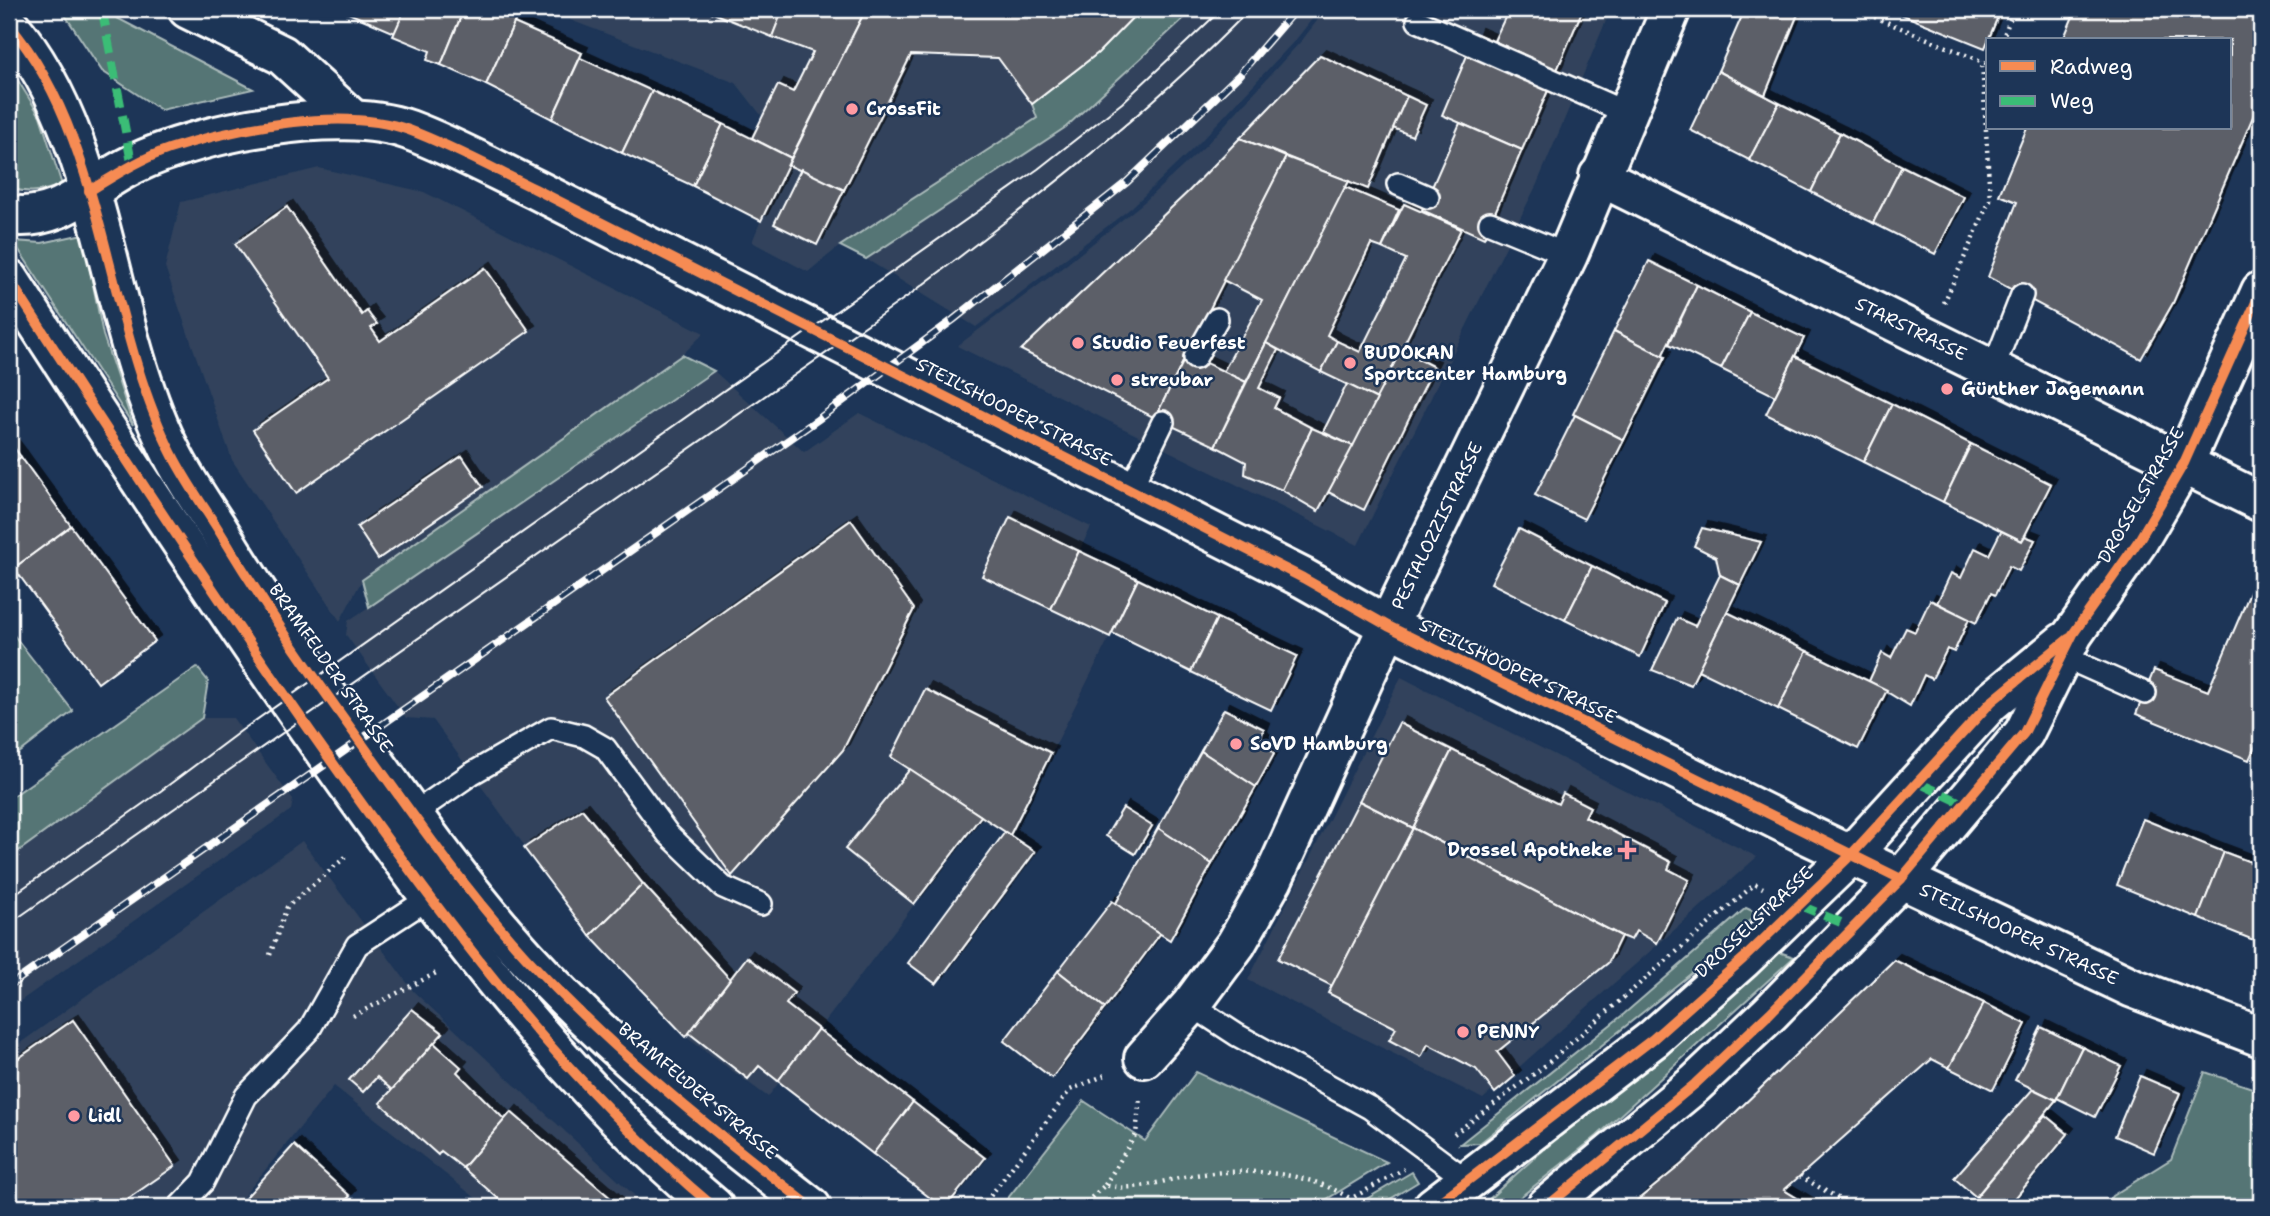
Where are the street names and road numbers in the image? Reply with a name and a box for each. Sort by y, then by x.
street label: STARSTRASSE [1851,292,1971,366]
street label: STEILSHOOPER STRASSE [912,352,1116,472]
street label: DROSSELSTRASSE [2092,422,2190,568]
street label: PESTALOZZISTRASSE [1386,438,1488,614]
street label: BRAMFELDER STRASSE [263,579,399,757]
street label: STEILSHOOPER STRASSE [1415,613,1621,729]
street label: DROSSELSTRASSE [1690,861,1818,983]
street label: STEILSHOOPER STRASSE [1916,877,2122,991]
street label: BRAMFELDER STRASSE [613,1017,783,1165]

